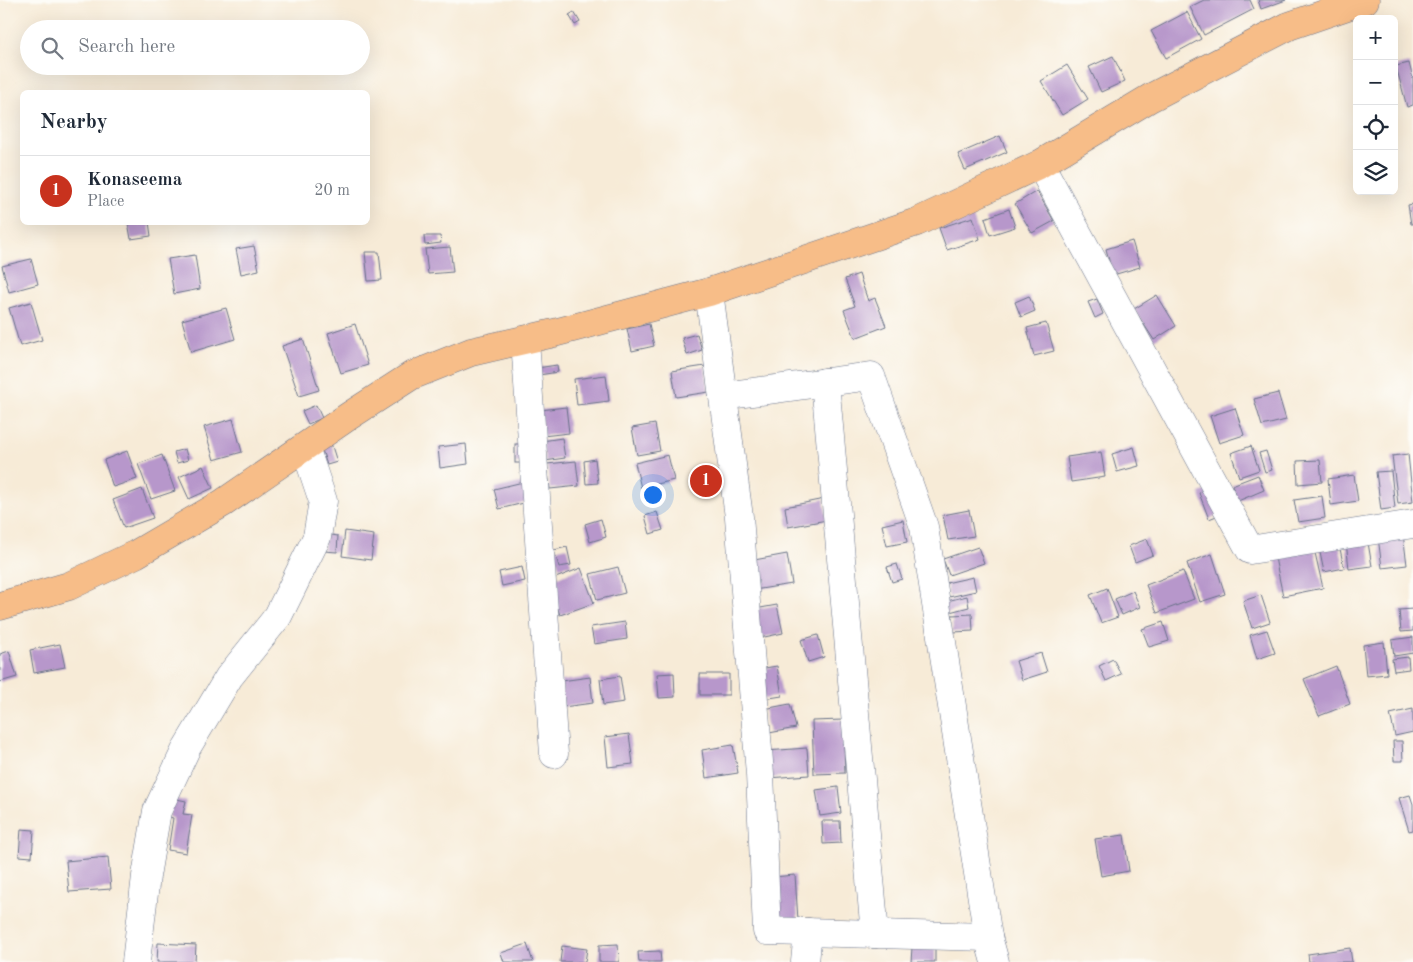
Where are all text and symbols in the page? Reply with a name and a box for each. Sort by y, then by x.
map controls [1353,15,1398,195]
button: + [1353,15,1398,60]
search box [20,20,370,75]
icon: search [38,34,66,62]
text: Search here [78,38,175,57]
button: − [1353,60,1398,105]
button: locate [1353,105,1398,150]
text: Nearby [40,112,108,133]
button: layers [1353,150,1398,195]
text: Konaseema [87,171,182,190]
text: 1 [51,183,61,199]
text: 20 m [314,183,350,199]
text: Place [87,194,124,210]
pin: 1 [690,462,722,500]
your location [640,482,666,508]

